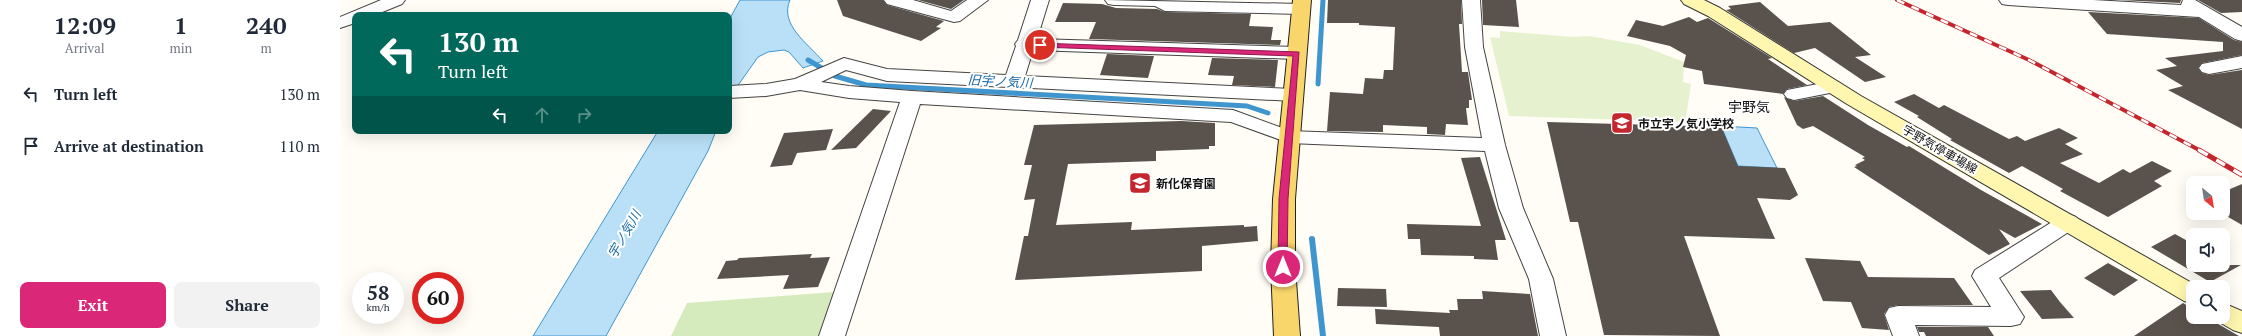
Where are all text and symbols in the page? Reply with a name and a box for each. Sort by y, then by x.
text: 12:09 [53,9,116,41]
text: 1 [174,9,188,41]
text: 240 [246,9,286,41]
text: 130 m [438,23,519,60]
icon: left [372,28,424,80]
pin [1023,28,1057,62]
icon: arrive [1029,34,1051,56]
text: Arrival [65,39,105,57]
text: min [169,39,192,57]
text: m [261,39,272,57]
text: Turn left [438,59,508,83]
water label: 旧宇ノ気川 [967,70,1035,92]
icon: left [20,83,42,105]
text: Turn left [54,84,118,104]
text: 130 m [279,84,320,104]
district label: 宇野気 [1728,97,1770,116]
icon: left [489,104,511,126]
icon: ahead [531,104,553,126]
icon: right [573,104,595,126]
school or university icon: 市立宇ノ気小学校 [1609,110,1635,136]
place label: 市立宇ノ気小学校 [1638,116,1734,131]
street label: 宇野気停車場線 [1900,122,1980,176]
icon: arrive [20,135,42,157]
text: Arrive at destination [54,136,204,156]
text: 110 m [279,136,320,156]
school or university icon: 新化保育園 [1127,170,1153,196]
place label: 新化保育園 [1156,176,1216,191]
north arrow [2186,176,2230,220]
map controls [2186,176,2230,324]
water label: 宇ノ気川 [603,205,646,261]
button: sound [2186,228,2230,272]
position arrow [1262,246,1304,288]
speed limit sign: 60 [412,272,464,324]
text: 58 [367,279,389,306]
button: search [2186,280,2230,324]
button: Exit [20,282,166,328]
button: Share [174,282,320,328]
text: km/h [366,301,390,314]

